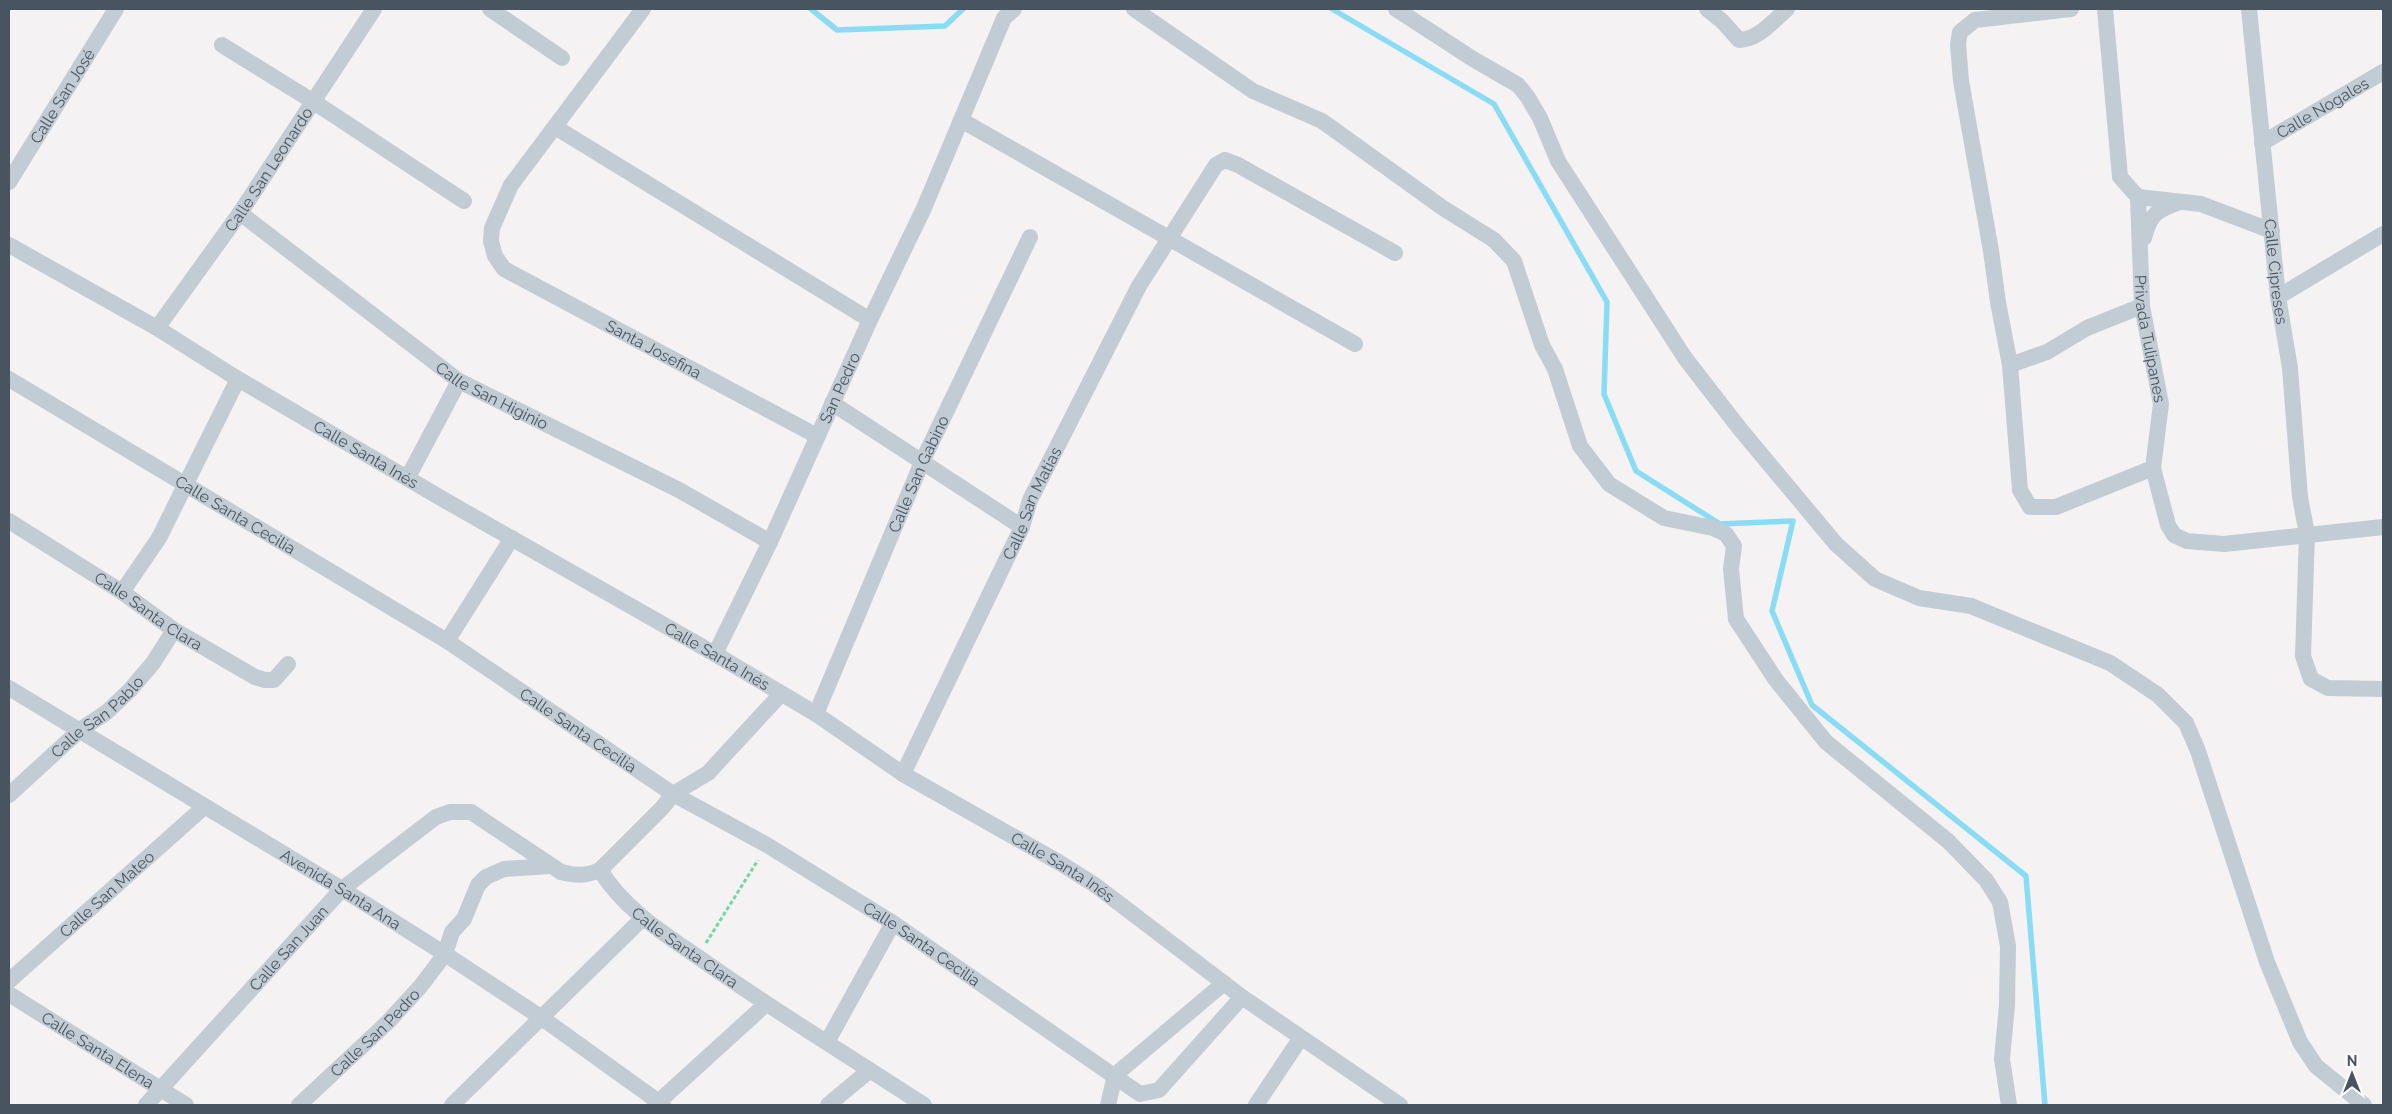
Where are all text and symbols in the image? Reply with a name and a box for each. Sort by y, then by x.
street label: Calle San José [26,46,99,147]
street label: Calle Nogales [2273,73,2372,142]
street label: Calle San Leonardo [221,104,317,235]
street label: Calle Cipreses [2260,218,2292,326]
street label: Privada Tulipanes [2131,274,2170,404]
street label: Santa Josefina [602,316,705,383]
street label: San Pedro [816,349,864,426]
street label: Calle San Higinio [432,358,551,434]
street label: Calle San Gabino [884,412,953,535]
street label: Calle Santa Inés [310,416,422,493]
street label: Calle San Matías [999,444,1066,563]
street label: Calle Santa Cecilia [172,472,299,558]
street label: Calle Santa Clara [91,568,206,654]
street label: Calle Santa Inés [661,618,773,694]
street label: Calle San Pablo [47,672,148,762]
street label: Calle Santa Cecilia [516,684,640,777]
street label: Calle Santa Inés [1007,828,1118,907]
street label: Avenida Santa Ana [277,845,404,934]
street label: Calle San Mateo [56,847,158,941]
street label: Calle Santa Cecilia [860,898,984,990]
street label: Calle San Juan [245,902,332,995]
street label: Calle Santa Clara [628,903,742,992]
street label: Calle San Pedro [327,985,424,1081]
street label: Calle Santa Elena [38,1008,158,1093]
north arrow [2327,1049,2377,1099]
text: N [2347,1053,2357,1069]

